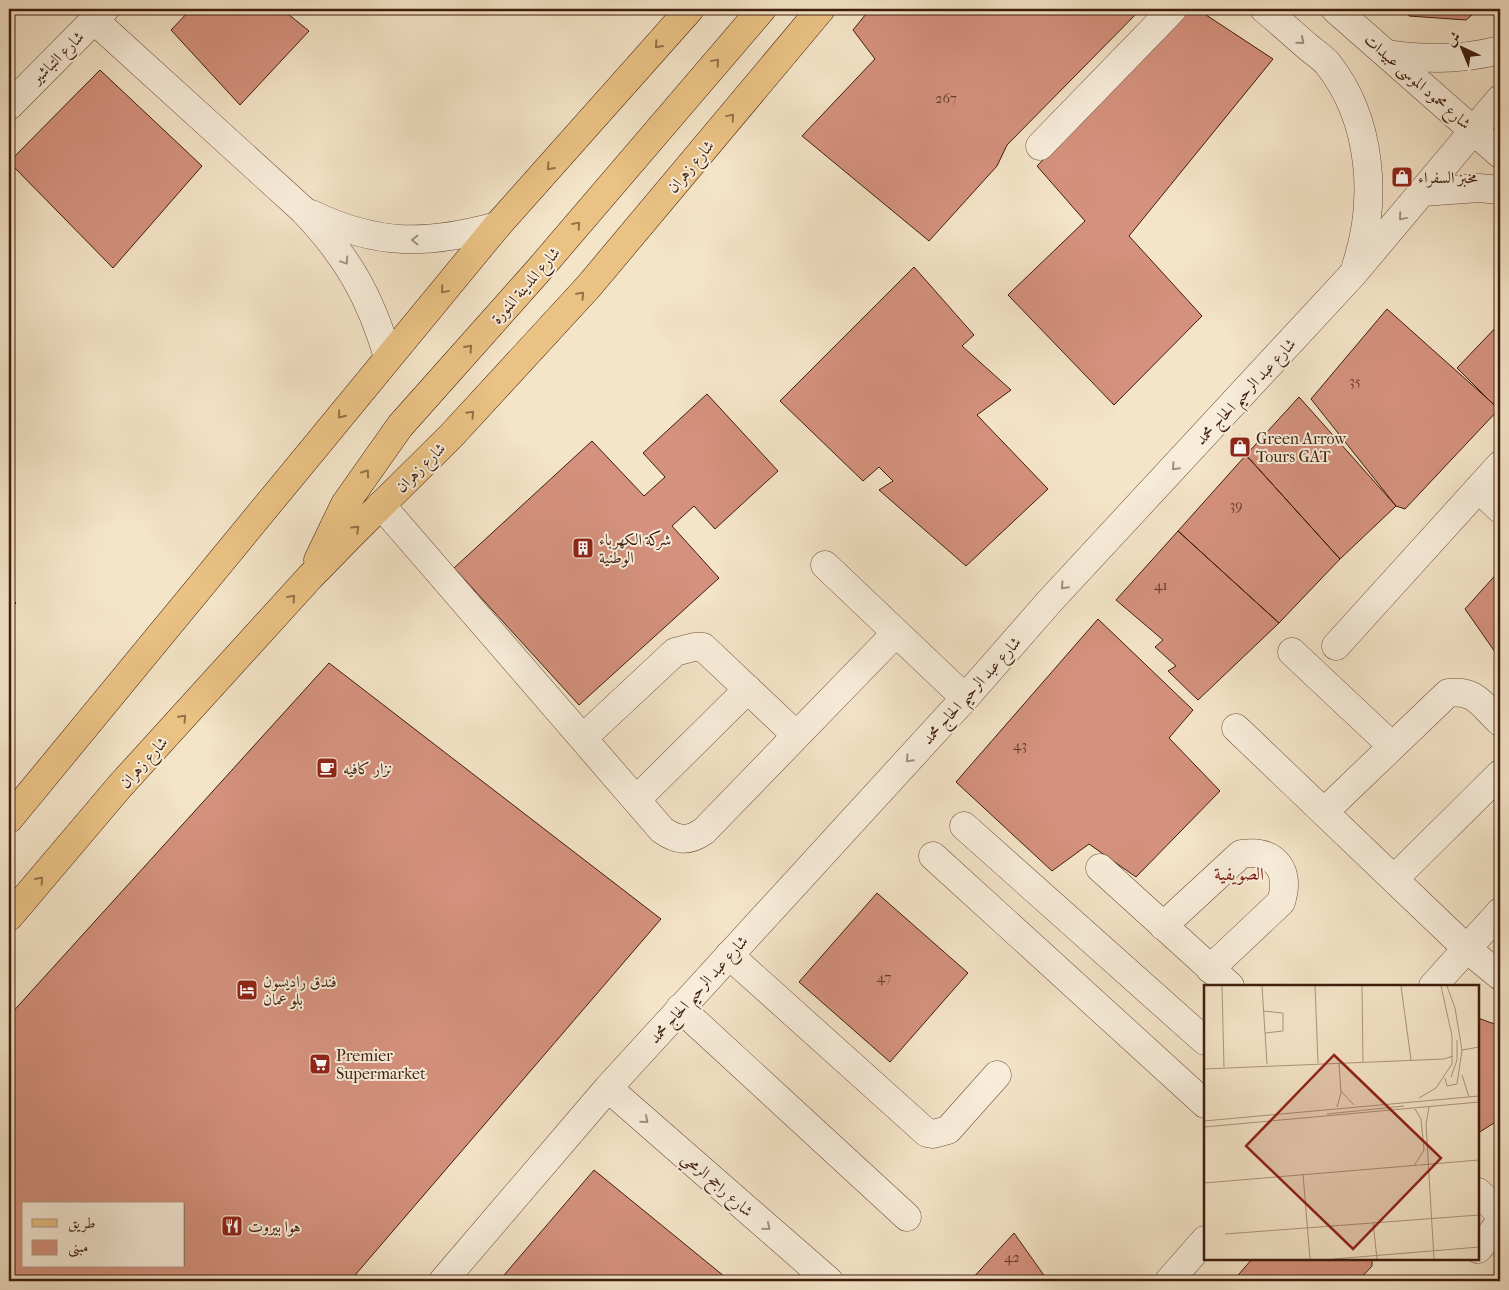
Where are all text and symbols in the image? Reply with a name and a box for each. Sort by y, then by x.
north arrow [1436,22,1486,72]
street label: شارع التباشير [26,27,91,92]
street label: شارع محمود الموسى عبيدات [1361,29,1475,133]
one-way arrow [1296,35,1305,44]
one-way arrow [655,40,664,49]
one-way arrow [711,59,719,68]
house number: 267 [935,90,957,107]
one-way arrow [725,114,733,123]
street label: شارع زهران [663,136,721,199]
one-way arrow [547,161,556,170]
shop icon: مخبز السفراء [1390,165,1414,189]
place label: مخبز السفراء [1418,168,1478,188]
one-way arrow [1398,211,1407,220]
one-way arrow [571,222,580,231]
one-way arrow [411,235,418,245]
street label: شارع المدينة المنورة [487,243,567,330]
one-way arrow [339,256,349,265]
one-way arrow [441,284,450,293]
one-way arrow [575,291,584,300]
street label: شارع عبد الرحيم الحاج محمد [1191,334,1305,453]
one-way arrow [464,344,473,353]
house number: 35 [1349,373,1361,390]
one-way arrow [338,409,346,418]
one-way arrow [465,411,474,420]
place label: Green Arrow Tours GAT [1256,429,1347,466]
shop icon: Green Arrow Tours GAT [1228,435,1252,459]
street label: شارع زهران [391,438,452,499]
one-way arrow [1172,461,1181,470]
one-way arrow [361,470,369,479]
house number: 39 [1229,497,1243,514]
one-way arrow [350,526,359,535]
place label: شركة الكهرباء الوطنية [599,530,671,568]
building icon: شركة الكهرباء الوطنية [571,536,595,560]
house number: 41 [1154,577,1168,594]
one-way arrow [1061,580,1070,589]
one-way arrow [286,594,295,603]
street label: شارع عبد الرحيم الحاج محمد [918,632,1030,753]
one-way arrow [177,715,186,724]
street label: شارع زهران [115,733,174,795]
house number: 43 [1013,737,1027,754]
one-way arrow [906,753,915,762]
cafe icon: نزار كافيه [315,756,339,780]
place label: نزار كافيه [343,759,392,778]
district label: الصويفية [1214,864,1264,885]
one-way arrow [35,876,44,885]
street label: شارع عبد الرحيم الحاج محمد [645,931,757,1052]
house number: 47 [877,969,892,986]
place label: فندق راديسون بلو عمان [263,972,337,1009]
hotel icon: فندق راديسون بلو عمان [235,978,259,1002]
inset map [1204,985,1479,1260]
place label: Premier Supermarket [336,1046,426,1083]
supermarket icon: Premier Supermarket [308,1052,332,1076]
one-way arrow [639,1114,648,1123]
street label: شارع راجح الرمحي [674,1148,757,1225]
legend [22,1202,185,1268]
text: طريق [68,1214,95,1233]
restaurant icon: هوا بيروت [220,1214,244,1238]
place label: هوا بيروت [248,1217,301,1237]
one-way arrow [761,1221,770,1230]
text: مبنى [68,1238,88,1258]
house number: 42 [1004,1249,1020,1266]

